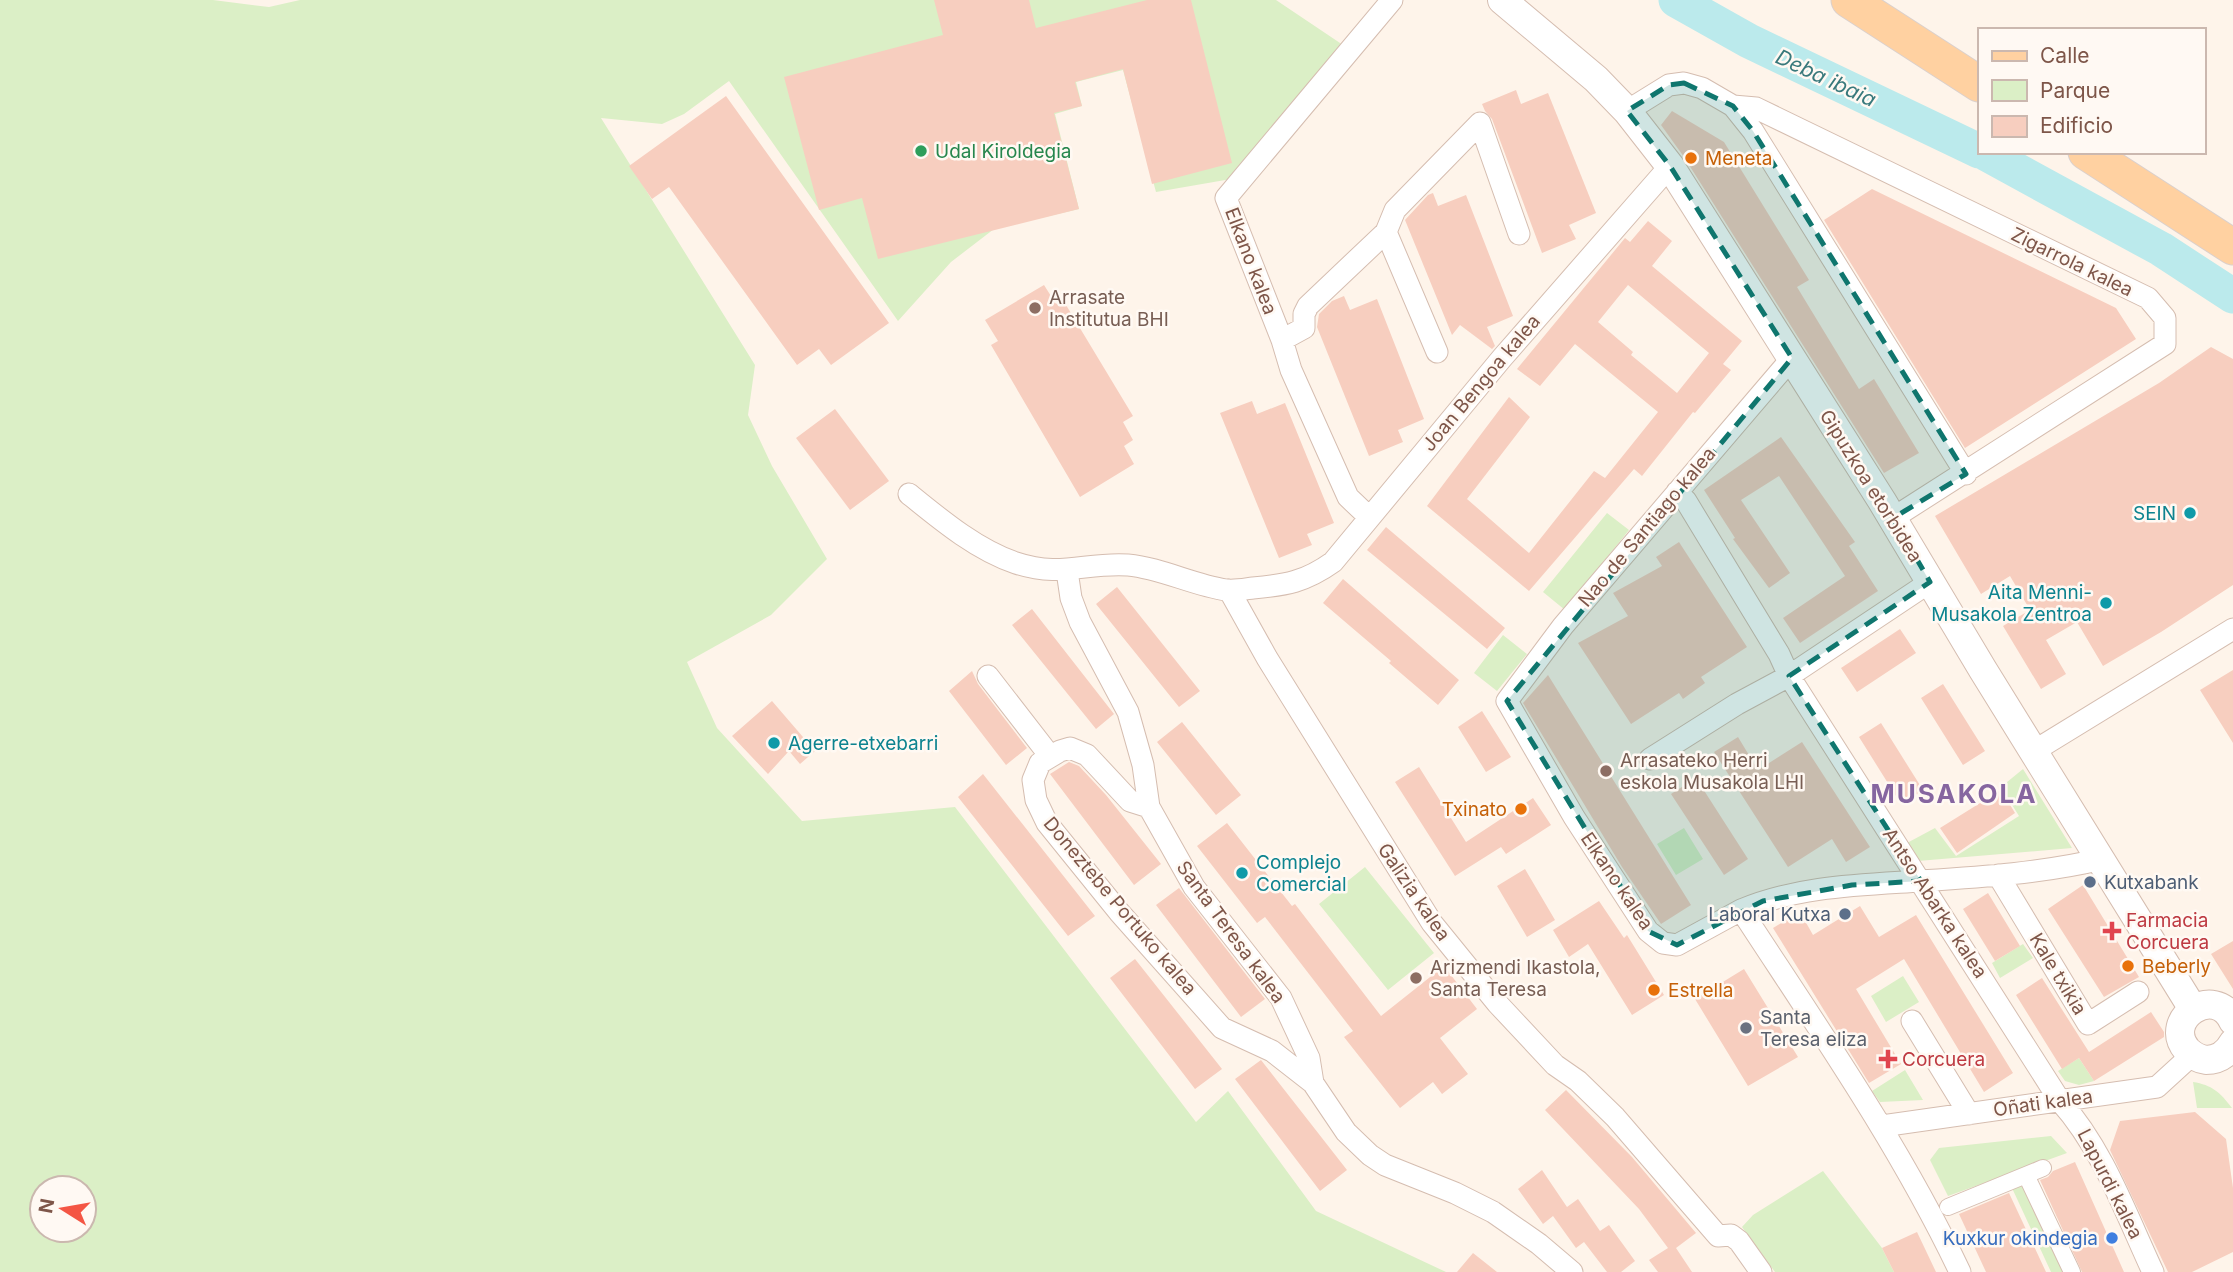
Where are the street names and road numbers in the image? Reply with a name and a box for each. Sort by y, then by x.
street label: Elkano kalea [1220,204,1282,318]
street label: Zigarrola kalea [2007,223,2137,301]
street label: Joan Bengoa kalea [1417,310,1545,456]
street label: Gipuzkoa etorbidea [1815,405,1927,567]
street label: Nao de Santiago kalea [1573,442,1721,612]
street label: Doneztebe Portuko kalea [1039,812,1201,1000]
street label: Antso Abarka kalea [1878,824,1992,982]
street label: Elkano kalea [1576,828,1658,934]
street label: Galizia kalea [1373,839,1455,945]
street label: Santa Teresa kalea [1172,857,1290,1007]
street label: Kale txikia [2025,929,2091,1019]
street label: Oñati kalea [1992,1085,2094,1121]
street label: Lapurdi kalea [2072,1125,2148,1243]

